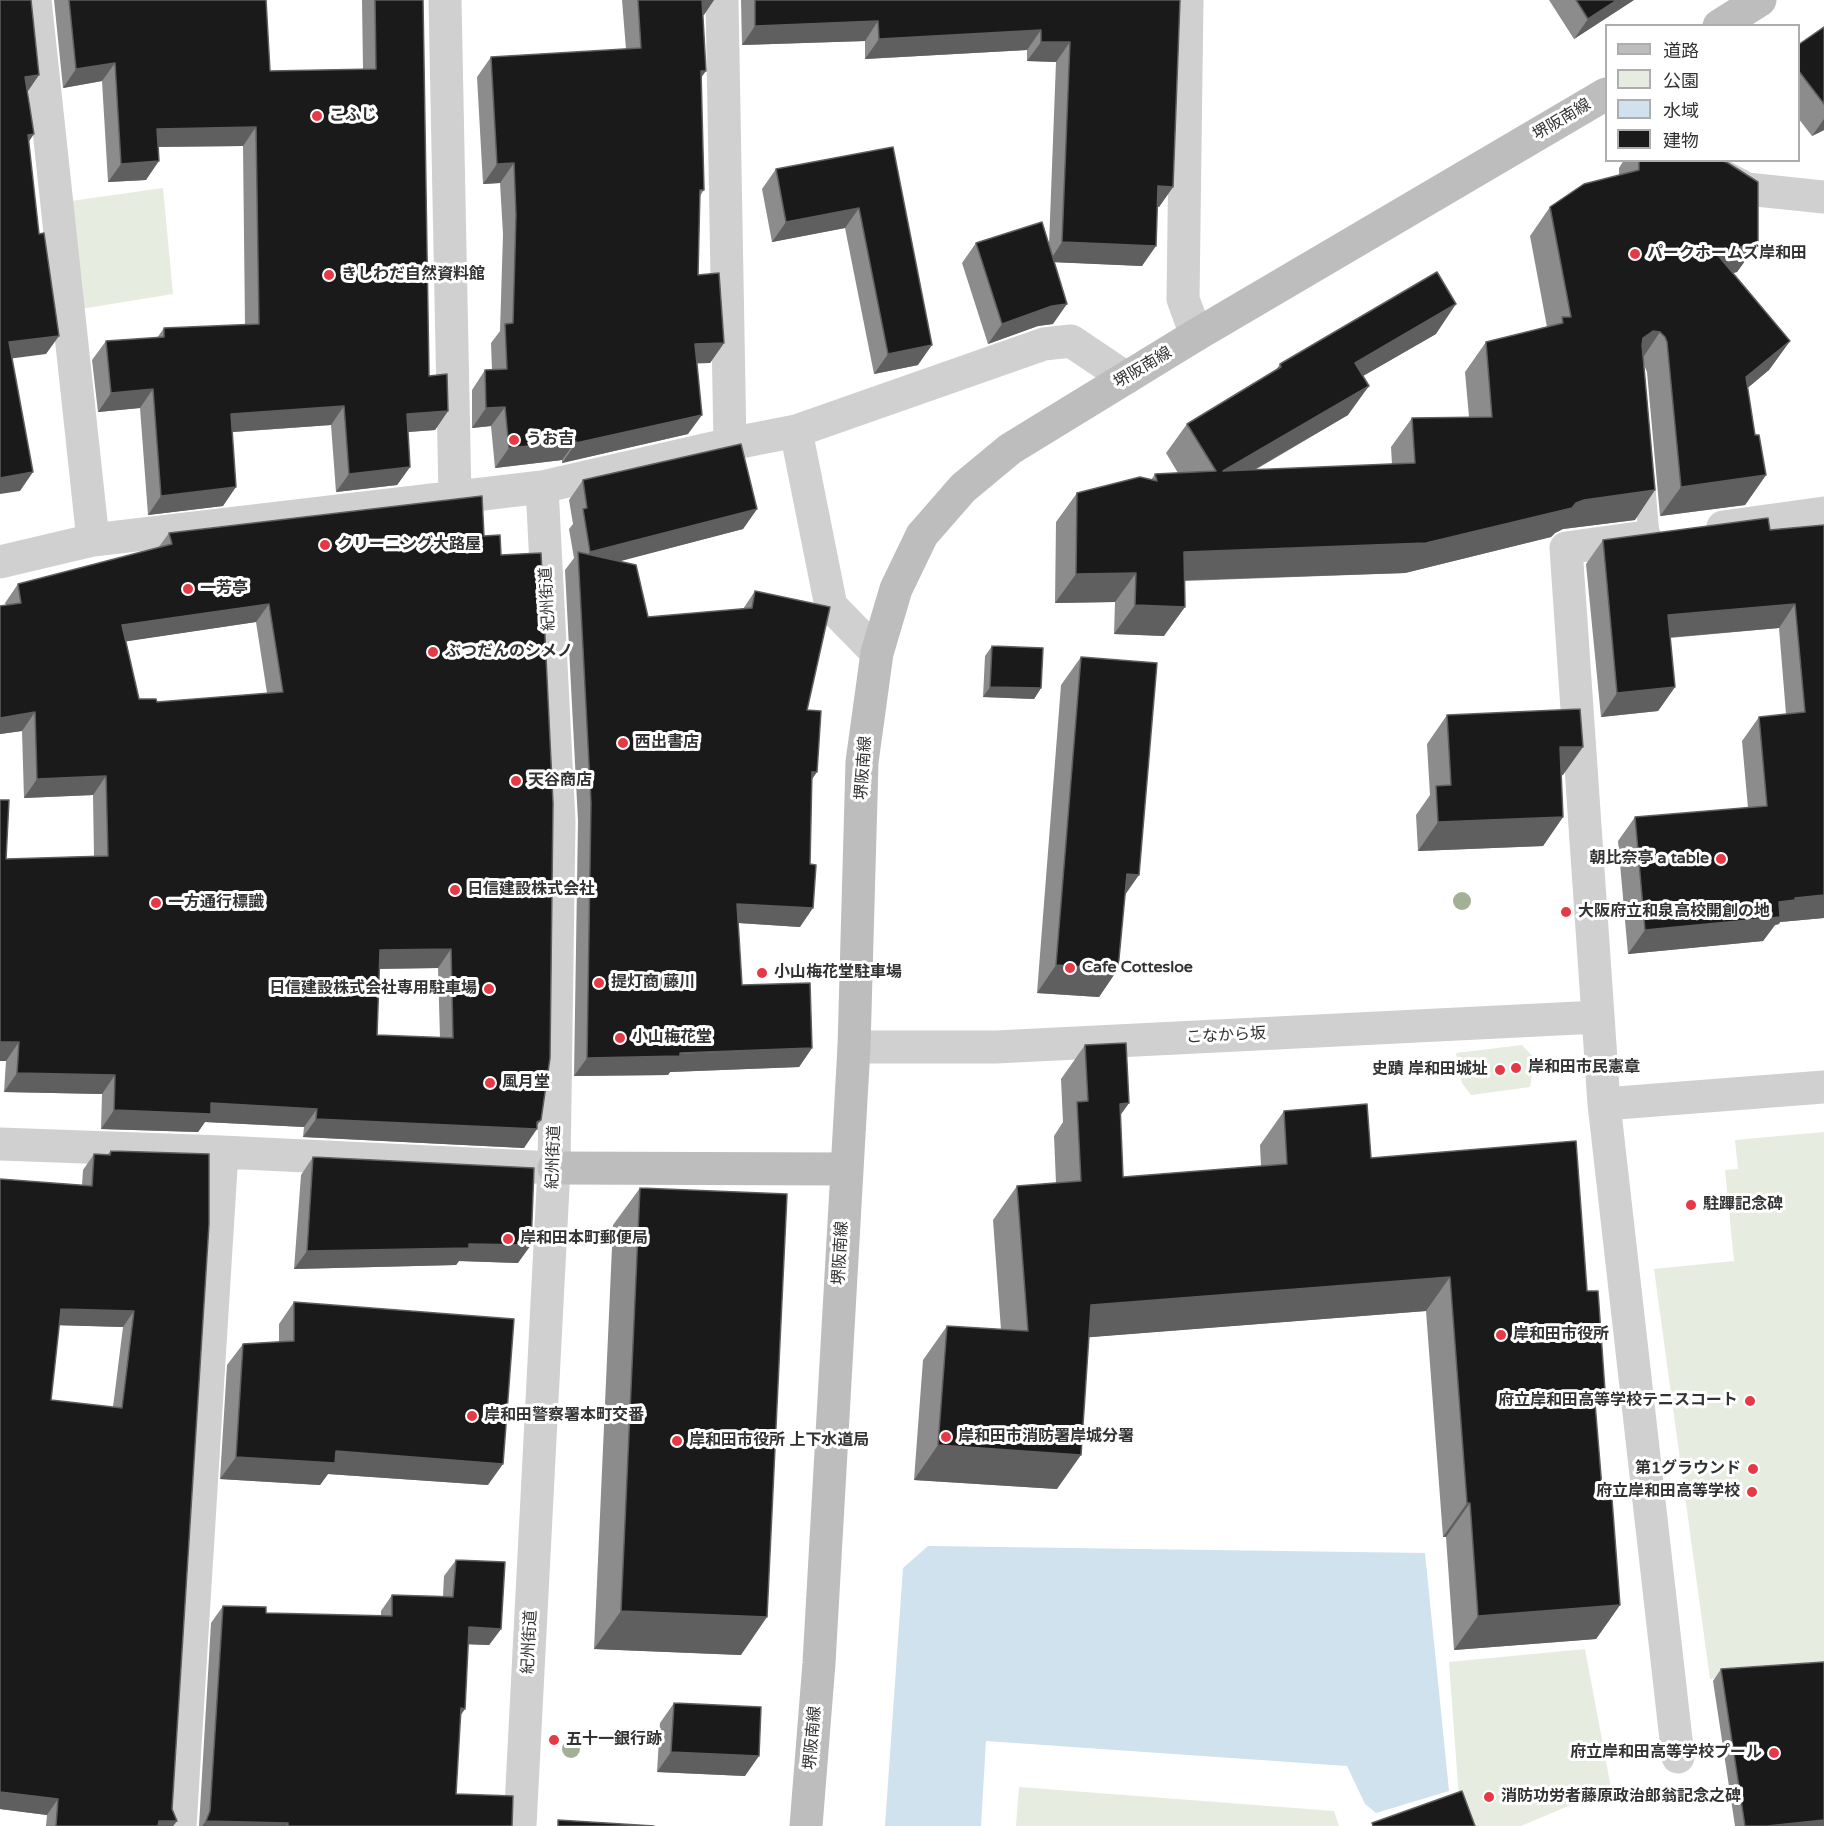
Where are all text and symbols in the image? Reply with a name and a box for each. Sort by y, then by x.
legend [1605,24,1800,162]
text: 道路 [1663,40,1699,62]
text: 公園 [1663,70,1699,92]
street label: 堺阪南線 [1530,95,1594,145]
text: 水域 [1663,100,1699,122]
place label: こふじ [329,106,377,126]
marker: こふじ [310,109,324,123]
text: 建物 [1663,130,1699,152]
place label: パークホームズ岸和田 [1647,244,1807,264]
marker: パークホームズ岸和田 [1628,247,1642,261]
place label: きしわだ自然資料館 [341,265,485,285]
marker: きしわだ自然資料館 [322,268,336,282]
street label: 堺阪南線 [1111,343,1175,393]
place label: うお吉 [526,430,574,450]
marker: うお吉 [507,433,521,447]
place label: クリーニング大路屋 [337,535,481,555]
marker: クリーニング大路屋 [318,538,332,552]
street label: 紀州街道 [537,567,559,631]
place label: 一芳亭 [200,579,248,599]
marker: 一芳亭 [181,582,195,596]
place label: ぶつだんのシメノ [445,642,573,662]
marker: ぶつだんのシメノ [426,645,440,659]
place label: 西出書店 [635,733,699,753]
street label: 堺阪南線 [852,735,876,801]
marker: 西出書店 [616,736,630,750]
place label: 天谷商店 [528,771,592,791]
marker: 天谷商店 [509,774,523,788]
place label: 朝比奈亭 a table [1589,849,1709,869]
marker: 朝比奈亭 a table [1714,852,1728,866]
place label: 日信建設株式会社 [467,880,595,900]
marker: 日信建設株式会社 [448,883,462,897]
place label: 一方通行標識 [168,893,264,913]
marker: 一方通行標識 [149,896,163,910]
place label: 大阪府立和泉高校開創の地 [1578,902,1770,922]
marker: 大阪府立和泉高校開創の地 [1559,905,1573,919]
place label: Cafe Cottesloe [1082,958,1193,978]
marker: Cafe Cottesloe [1063,961,1077,975]
place label: 小山梅花堂駐車場 [774,963,902,983]
marker: 小山梅花堂駐車場 [755,966,769,980]
place label: 提灯商 藤川 [611,973,695,993]
marker: 提灯商 藤川 [592,976,606,990]
place label: 日信建設株式会社専用駐車場 [269,979,477,999]
marker: 日信建設株式会社専用駐車場 [482,982,496,996]
street label: こなから坂 [1186,1024,1266,1048]
place label: 小山梅花堂 [632,1028,712,1048]
marker: 小山梅花堂 [613,1031,627,1045]
place label: 岸和田市民憲章 [1528,1058,1640,1078]
place label: 史蹟 岸和田城址 [1372,1060,1488,1080]
marker: 岸和田市民憲章 [1509,1061,1523,1075]
marker: 史蹟 岸和田城址 [1493,1063,1507,1077]
place label: 風月堂 [502,1073,550,1093]
marker: 風月堂 [483,1076,497,1090]
street label: 紀州街道 [543,1125,565,1189]
place label: 駐蹕記念碑 [1703,1195,1783,1215]
marker: 駐蹕記念碑 [1684,1198,1698,1212]
street label: 堺阪南線 [830,1221,852,1285]
place label: 岸和田本町郵便局 [520,1229,648,1249]
marker: 岸和田本町郵便局 [501,1232,515,1246]
place label: 岸和田市役所 [1513,1325,1609,1345]
marker: 岸和田市役所 [1494,1328,1508,1342]
place label: 府立岸和田高等学校テニスコート [1498,1391,1738,1411]
marker: 府立岸和田高等学校テニスコート [1743,1394,1757,1408]
place label: 岸和田警察署本町交番 [484,1406,644,1426]
marker: 岸和田警察署本町交番 [465,1409,479,1423]
place label: 岸和田市消防署岸城分署 [958,1427,1134,1447]
marker: 岸和田市消防署岸城分署 [939,1430,953,1444]
place label: 岸和田市役所 上下水道局 [689,1431,869,1451]
marker: 岸和田市役所 上下水道局 [670,1434,684,1448]
place label: 第1グラウンド [1635,1459,1741,1479]
marker: 第1グラウンド [1746,1462,1760,1476]
place label: 府立岸和田高等学校 [1596,1482,1740,1502]
marker: 府立岸和田高等学校 [1745,1485,1759,1499]
street label: 紀州街道 [519,1610,541,1674]
street label: 堺阪南線 [801,1705,825,1771]
place label: 五十一銀行跡 [566,1730,662,1750]
marker: 五十一銀行跡 [547,1733,561,1747]
place label: 府立岸和田高等学校プール [1570,1743,1762,1763]
marker: 府立岸和田高等学校プール [1767,1746,1781,1760]
place label: 消防功労者藤原政治郎翁記念之碑 [1501,1787,1741,1807]
marker: 消防功労者藤原政治郎翁記念之碑 [1482,1790,1496,1804]

